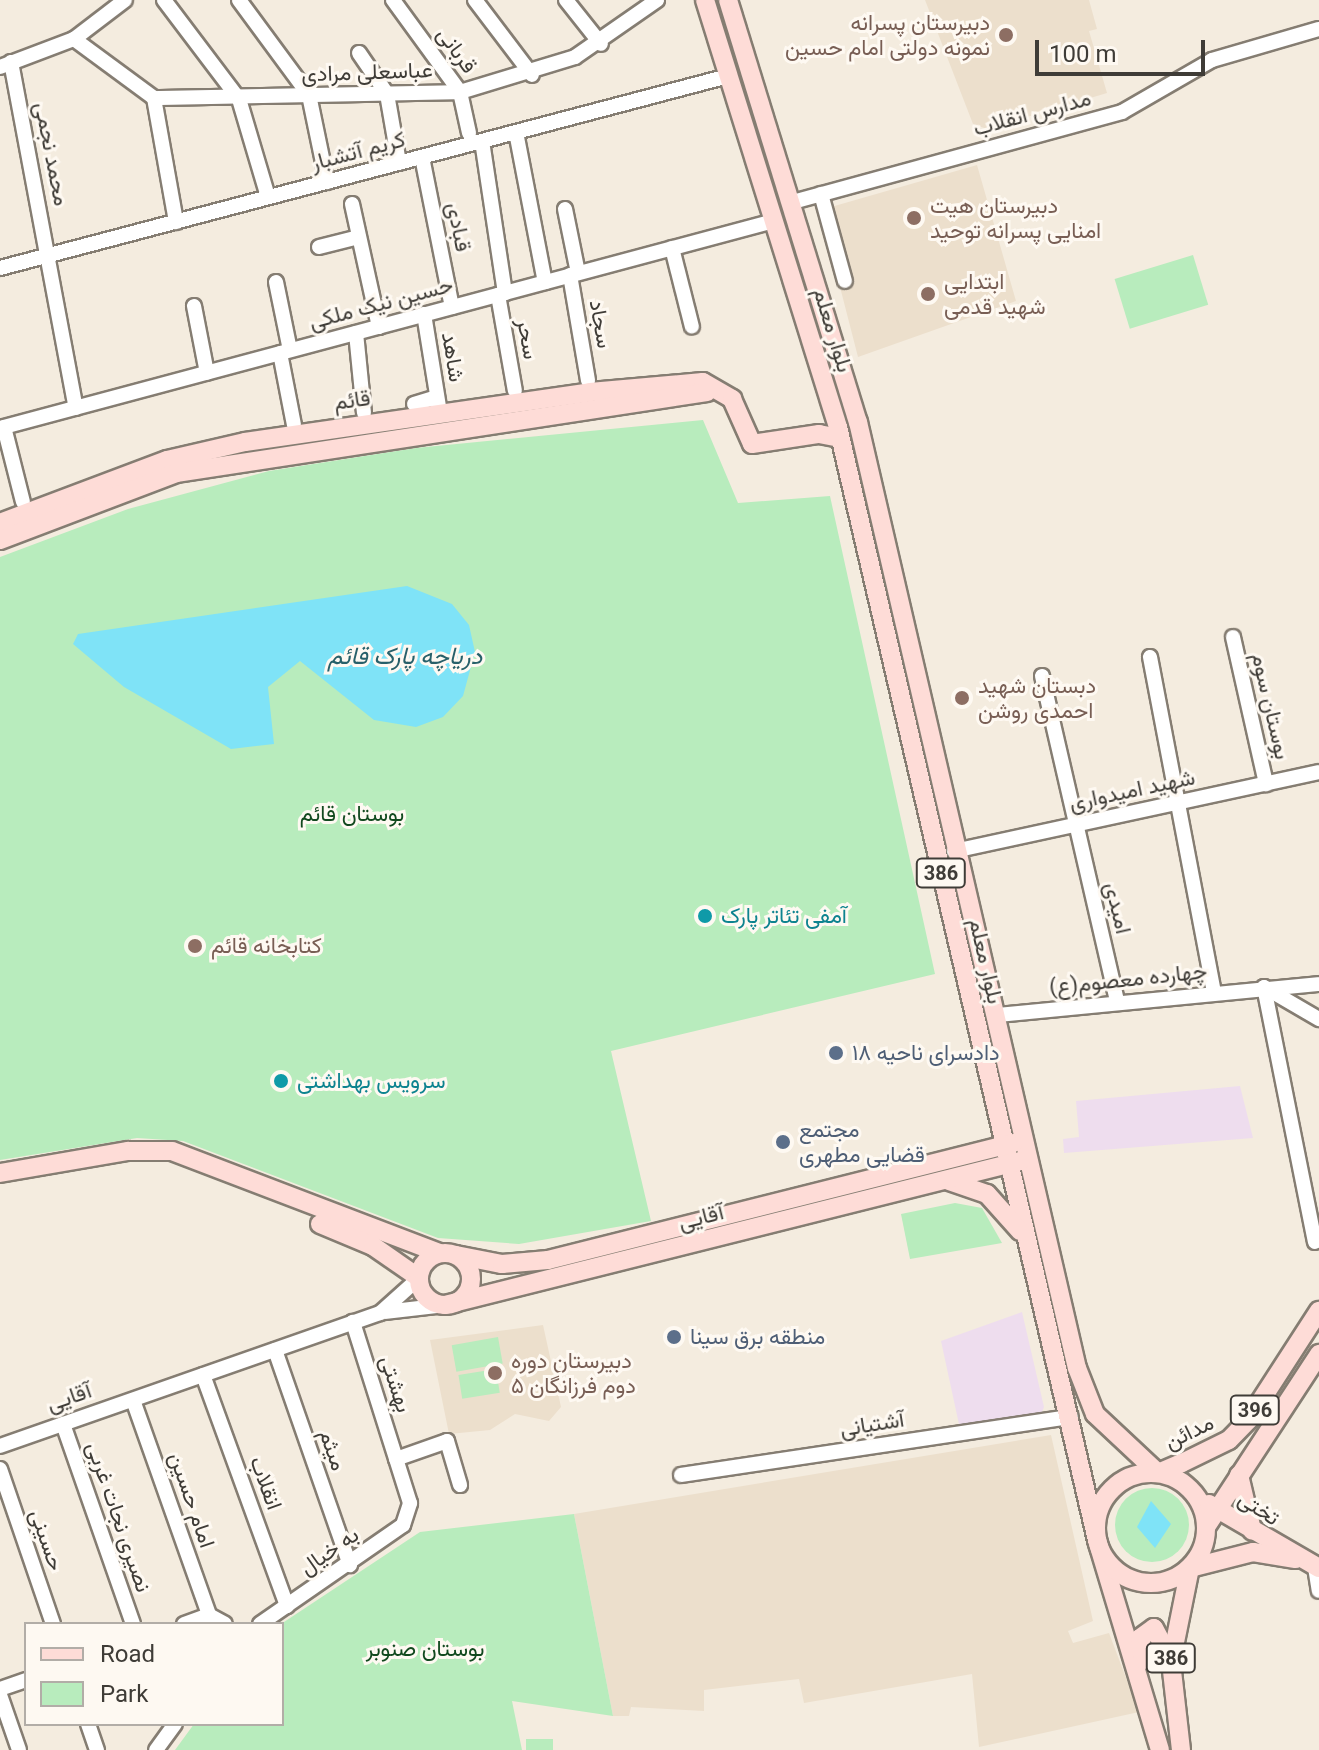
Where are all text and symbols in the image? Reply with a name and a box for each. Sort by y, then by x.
place label: دبیرستان پسرانه نمونه دولتی امام حسین [785,9,990,60]
street label: قربانی [431,22,483,78]
scale bar [1039,24,1209,74]
marker: دبیرستان پسرانه نمونه دولتی امام حسین [997,26,1015,44]
text: 100 m [1049,40,1116,68]
street label: عباسعلی مرادی [301,57,433,87]
street label: مدارس انقلاب [970,85,1094,141]
street label: محمد نجمی [29,100,75,208]
street label: کریم آتشبار [308,126,408,176]
place label: دبیرستان هیت امنایی پسرانه توحید [930,192,1101,244]
street label: قبادی [441,200,477,254]
marker: دبیرستان هیت امنایی پسرانه توحید [905,209,923,227]
place label: ابتدایی شهید قدمی [944,268,1046,320]
street label: حسین نیک ملکی [306,271,456,335]
street label: بلوار معلم [808,285,858,375]
marker: ابتدایی شهید قدمی [919,285,937,303]
street label: سجاد [584,298,618,350]
street label: سحر [511,317,545,361]
street label: شاهد [436,330,470,384]
street label: قائم [332,384,372,416]
water label: دریاچه پارک قائم [328,643,482,671]
street label: بوستان سوم [1246,650,1296,762]
place label: دبستان شهید احمدی روشن [978,672,1096,724]
marker: دبستان شهید احمدی روشن [953,689,971,707]
street label: شهيد امیدواری [1067,764,1197,816]
park label: بوستان قائم [300,801,404,827]
road number: 386 [915,857,967,889]
street label: امیدی [1099,880,1137,936]
place label: آمفی تئاتر پارک [721,903,847,929]
marker: آمفی تئاتر پارک [696,907,714,925]
street label: بلوار معلم [963,916,1009,1006]
place label: کتابخانه قائم [211,933,322,959]
marker: کتابخانه قائم [186,937,204,955]
street label: چهارده معصوم(ع) [1048,958,1208,1000]
place label: دادسرای ناحیه ۱۸ [852,1040,1000,1066]
marker: دادسرای ناحیه ۱۸ [827,1044,845,1062]
place label: سرویس بهداشتی [297,1068,446,1094]
marker: سرویس بهداشتی [272,1072,290,1090]
place label: مجتمع قضایی مطهری [799,1116,925,1168]
marker: مجتمع قضایی مطهری [774,1133,792,1151]
street label: آقایی [676,1199,726,1235]
place label: منطقه برق سینا [690,1324,825,1350]
marker: منطقه برق سینا [665,1328,683,1346]
place label: دبیرستان دوره دوم فرزانگان ۵ [511,1347,636,1398]
street label: بهشتی [374,1352,418,1416]
marker: دبیرستان دوره دوم فرزانگان ۵ [486,1364,504,1382]
street label: آقایی [43,1377,95,1417]
road number: 396 [1229,1394,1281,1426]
street label: آشتیانی [838,1406,906,1442]
street label: مدائن [1160,1409,1218,1455]
street label: میثم [314,1426,352,1474]
street label: نصیری نجات غربی [81,1438,157,1596]
street label: امام حسین [163,1449,221,1551]
street label: انقلاب [244,1453,288,1513]
street label: تختی [1233,1485,1285,1531]
street label: حسینی [24,1506,70,1574]
street label: به خیال [294,1521,364,1581]
legend [24,1622,284,1726]
park label: بوستان صنوبر [366,1636,484,1662]
text: Road [100,1640,155,1668]
road number: 386 [1145,1642,1197,1674]
text: Park [100,1680,148,1708]

